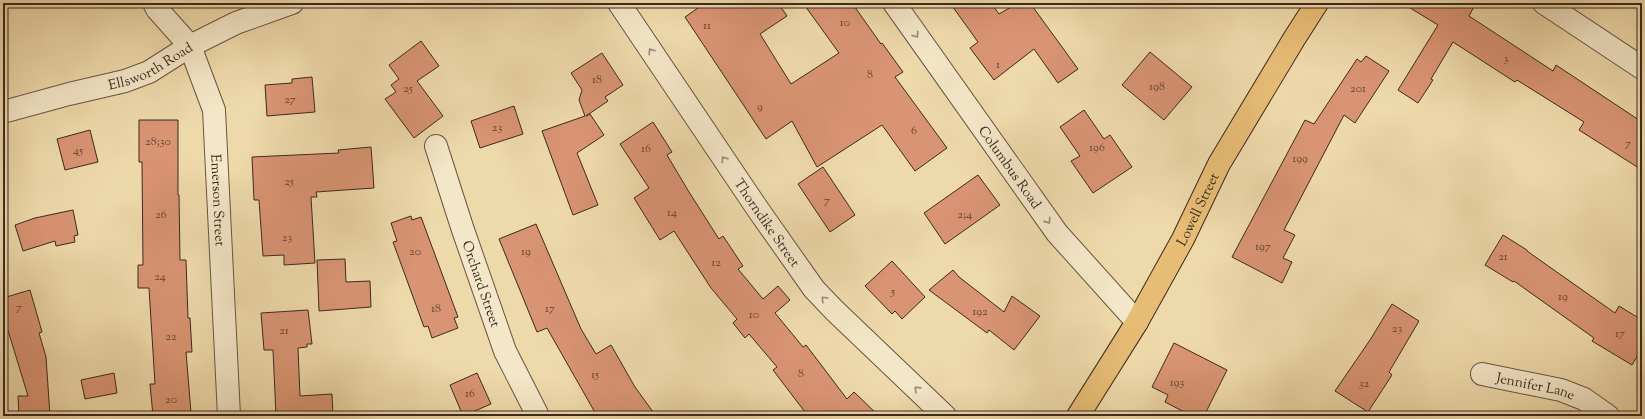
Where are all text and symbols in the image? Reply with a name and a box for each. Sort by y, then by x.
house number: 10 [840,14,850,32]
house number: 11 [703,17,711,35]
one-way arrow [911,30,918,37]
street label: Ellsworth Road [107,39,197,97]
one-way arrow [649,48,656,55]
house number: 3 [1504,50,1509,68]
house number: 1 [996,56,1000,74]
house number: 8 [867,66,873,84]
house number: 18 [592,71,602,89]
house number: 198 [1149,78,1165,96]
house number: 25 [403,80,413,98]
house number: 201 [1350,80,1366,98]
house number: 27 [284,91,296,109]
house number: 9 [757,98,763,116]
house number: 23 [492,119,502,137]
house number: 6 [911,122,917,140]
street label: Columbus Road [972,123,1045,214]
house number: 28;30 [145,133,171,151]
house number: 7 [1625,135,1631,153]
house number: 196 [1089,139,1105,157]
house number: 16 [641,140,651,158]
house number: 45 [73,142,83,160]
house number: 199 [1292,150,1308,168]
street label: Emerson Street [204,154,229,247]
one-way arrow [721,156,729,163]
street label: Lowell Street [1173,170,1225,251]
house number: 25 [284,173,294,191]
street label: Thorndike Street [728,175,804,272]
house number: 7 [824,192,830,210]
house number: 14 [667,204,677,222]
house number: 26 [155,206,167,224]
house number: 2;4 [958,206,972,224]
one-way arrow [1043,217,1051,224]
house number: 23 [282,229,292,247]
street label: Orchard Street [456,238,504,330]
house number: 197 [1255,238,1271,256]
house number: 20 [409,243,421,261]
house number: 19 [521,243,531,261]
house number: 21 [1498,248,1508,266]
house number: 12 [711,254,721,272]
house number: 24 [154,268,166,286]
house number: 5 [890,283,895,301]
house number: 19 [1558,288,1568,306]
one-way arrow [821,296,828,304]
house number: 7 [16,299,22,317]
house number: 18 [431,300,441,318]
house number: 17 [545,300,555,318]
house number: 192 [972,303,988,321]
house number: 10 [749,306,759,324]
house number: 23 [1392,320,1402,338]
house number: 21 [279,322,289,340]
house number: 17 [1615,325,1625,343]
house number: 22 [165,328,177,346]
house number: 8 [798,365,804,383]
house number: 15 [591,366,599,384]
street label: Jennifer Lane [1493,369,1577,406]
house number: 193 [1170,374,1184,392]
house number: 32 [1359,375,1370,393]
house number: 16 [465,385,475,403]
one-way arrow [914,386,922,394]
house number: 20 [165,391,177,409]

